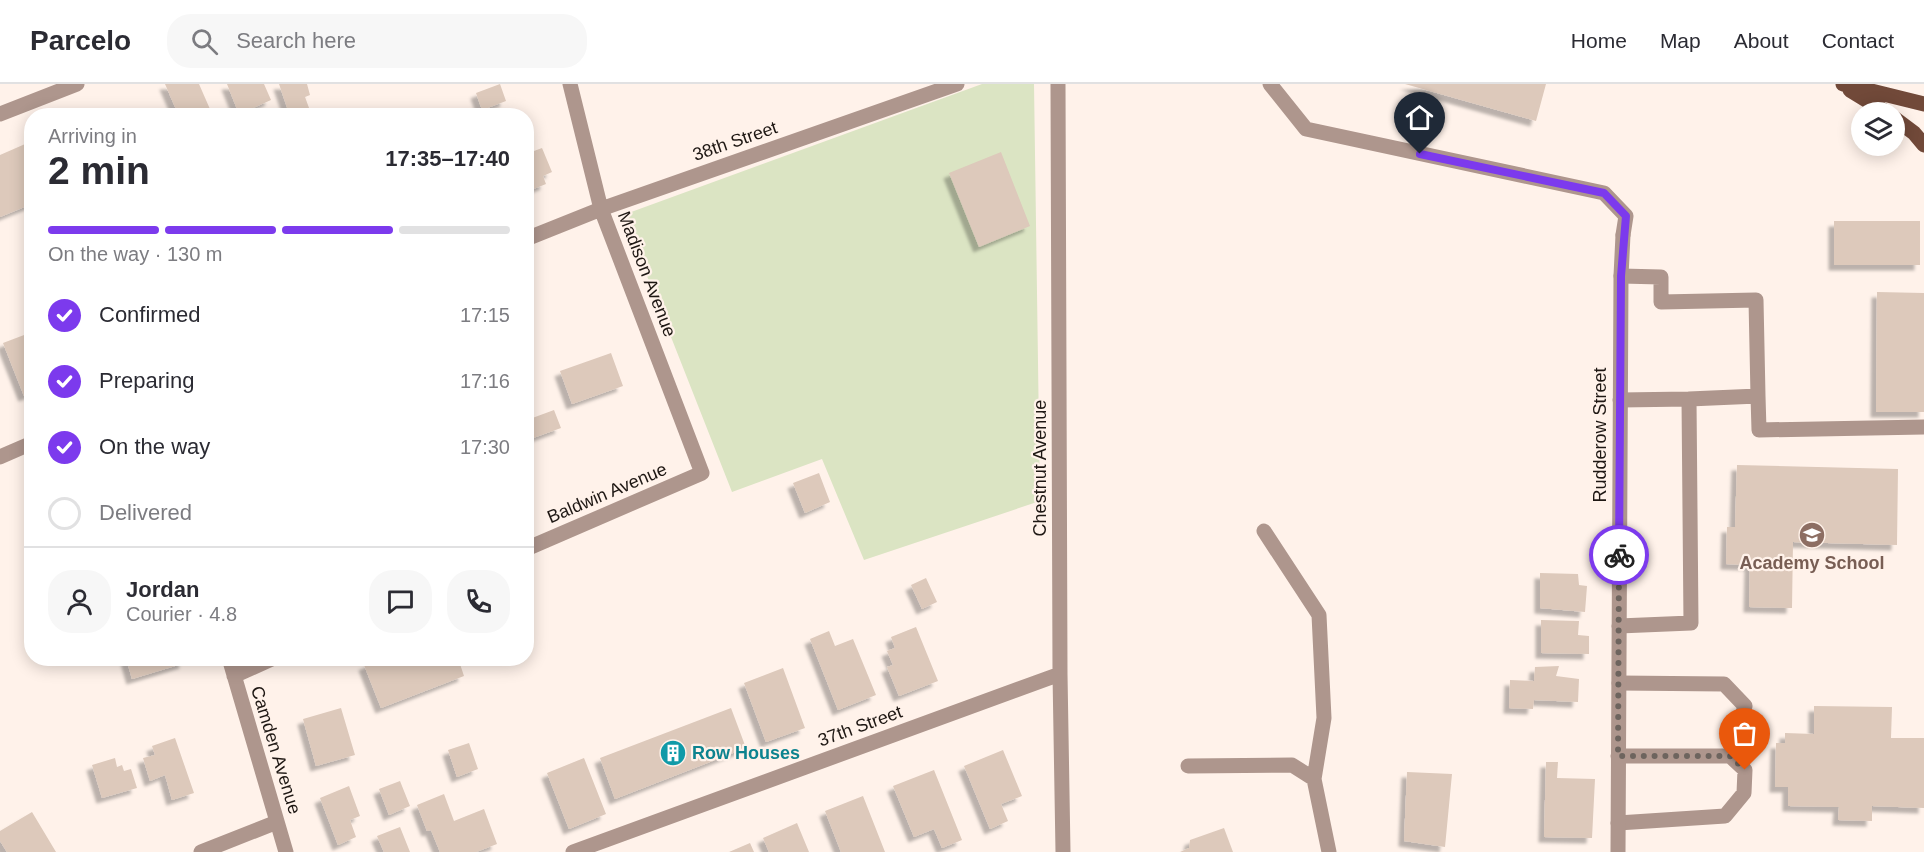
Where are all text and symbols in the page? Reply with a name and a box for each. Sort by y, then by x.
search box [167,14,587,68]
text: Parcelo [30,25,131,56]
icon: search [188,25,221,58]
text: Search here [236,28,356,53]
text: Home [1571,29,1627,52]
text: Map [1660,29,1701,52]
text: About [1734,29,1789,52]
text: Contact [1822,29,1894,52]
pin [1394,92,1445,154]
icon: home [1403,101,1436,134]
map controls [1851,102,1905,156]
button: layers [1851,102,1905,156]
street label: 38th Street [690,117,780,165]
text: Arriving in [48,125,137,147]
text: 17:35–17:40 [385,146,510,171]
text: 2 min [48,149,150,192]
street label: Madison Avenue [614,208,680,340]
text: On the way · 130 m [48,243,223,265]
icon: check [48,299,81,332]
text: Confirmed [99,302,200,327]
text: 17:15 [460,304,510,326]
icon: check [48,365,81,398]
street label: Rudderow Street [1590,367,1610,503]
text: Preparing [99,368,194,393]
text: 17:16 [460,370,510,392]
street label: Chestnut Avenue [1030,400,1050,536]
icon: check [48,431,81,464]
text: On the way [99,434,210,459]
text: 17:30 [460,436,510,458]
street label: Baldwin Avenue [544,459,670,527]
text: Delivered [99,500,192,525]
school or university icon: Academy School [1797,520,1827,550]
courier [1589,525,1649,585]
icon: bike [1603,539,1636,572]
place label: Academy School [1739,553,1885,573]
button: person [48,570,111,633]
button: chat [369,570,432,633]
button: phone [447,570,510,633]
text: Jordan [126,577,199,602]
text: Courier · 4.8 [126,603,237,625]
street label: Camden Avenue [247,684,305,816]
street label: 37th Street [815,702,905,750]
pin [1719,708,1770,770]
icon: bag [1728,717,1761,750]
building icon: Row Houses [658,738,688,768]
place label: Row Houses [692,743,800,763]

